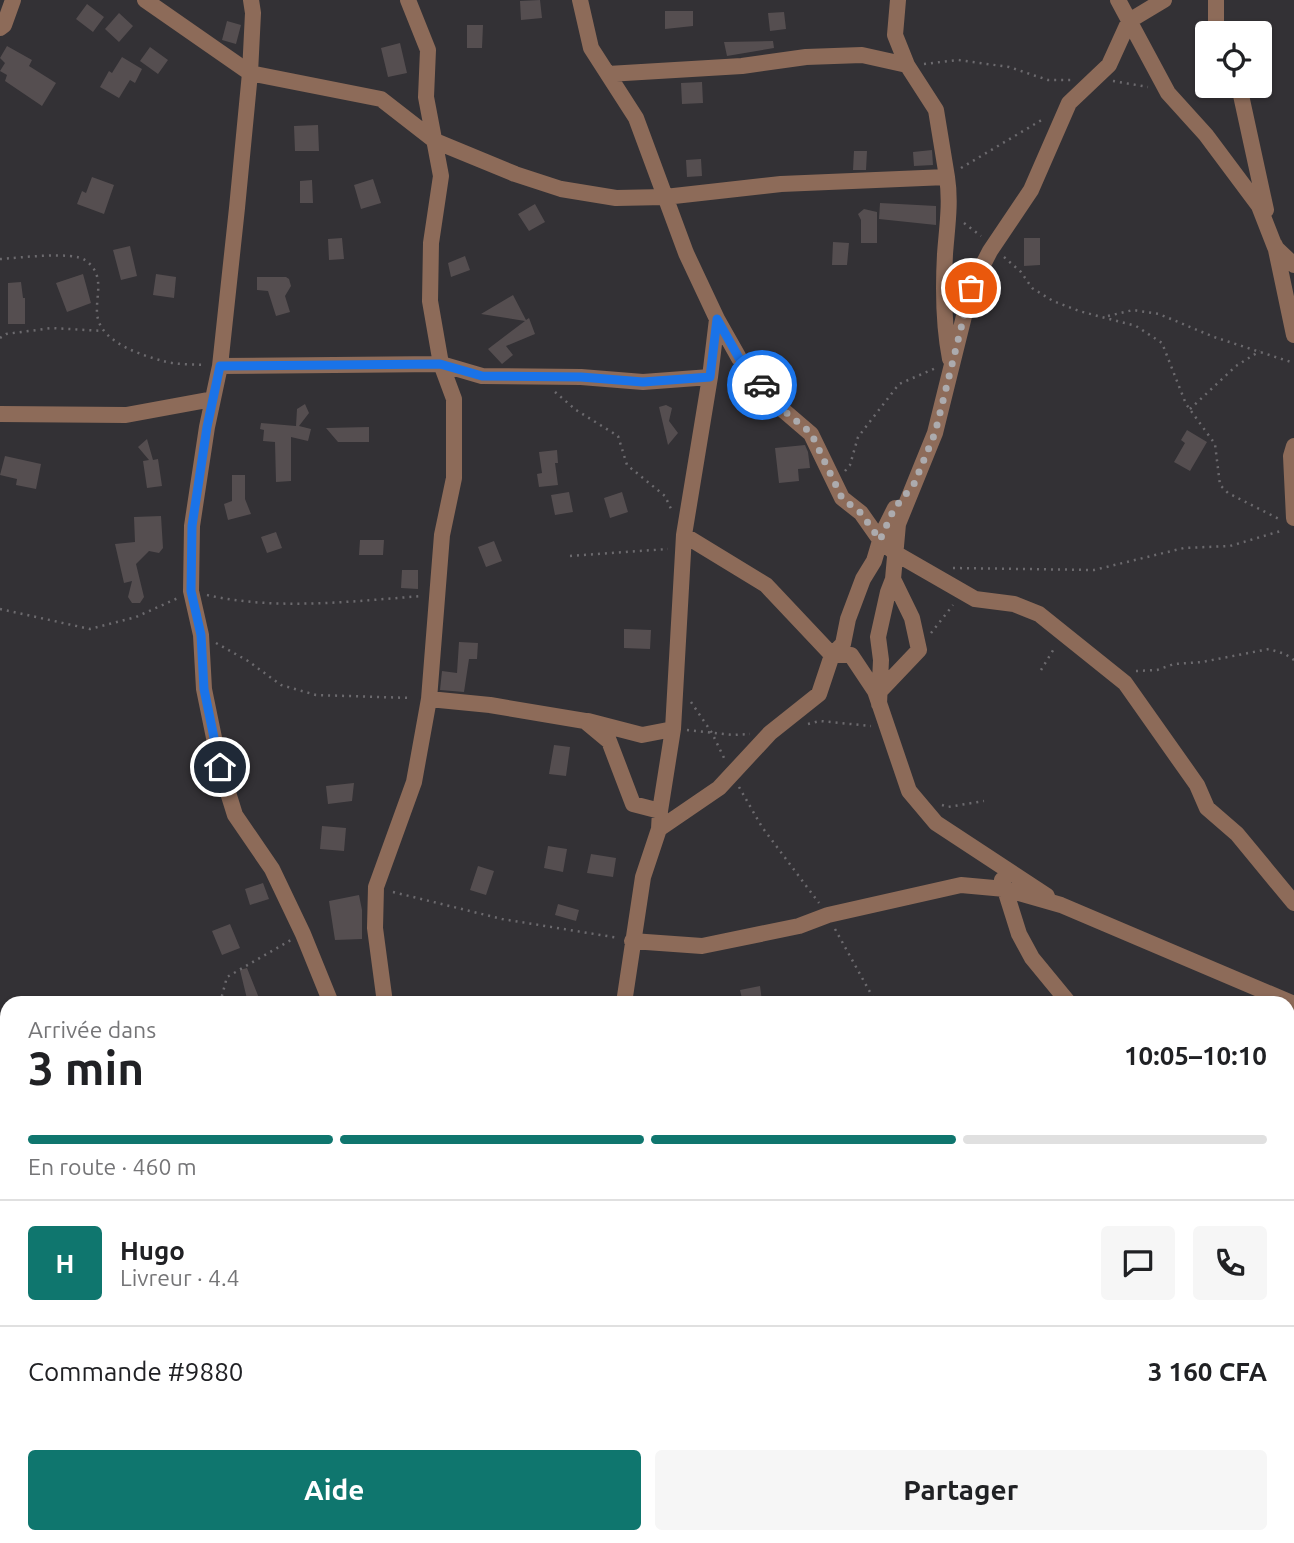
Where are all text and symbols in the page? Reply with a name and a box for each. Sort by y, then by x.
map controls [1195,21,1272,98]
button: locate [1195,21,1272,98]
pin [941,258,1001,318]
icon: bag [952,269,990,307]
courier [727,350,797,420]
icon: car [743,366,781,404]
pin [190,737,250,797]
icon: home [201,748,239,786]
text: Arrivée dans [28,1017,156,1042]
text: 10:05–10:10 [1124,1041,1267,1070]
text: 3 min [28,1042,144,1094]
text: En route · 460 m [28,1154,197,1179]
button: chat [1101,1226,1175,1300]
button: phone [1193,1226,1267,1300]
text: Hugo [120,1236,185,1265]
text: H [56,1249,74,1278]
text: Livreur · 4.4 [120,1265,240,1290]
text: Commande #9880 [28,1357,244,1386]
text: 3 160 CFA [1148,1357,1267,1386]
button: Aide [28,1450,641,1530]
button: Partager [655,1450,1267,1530]

